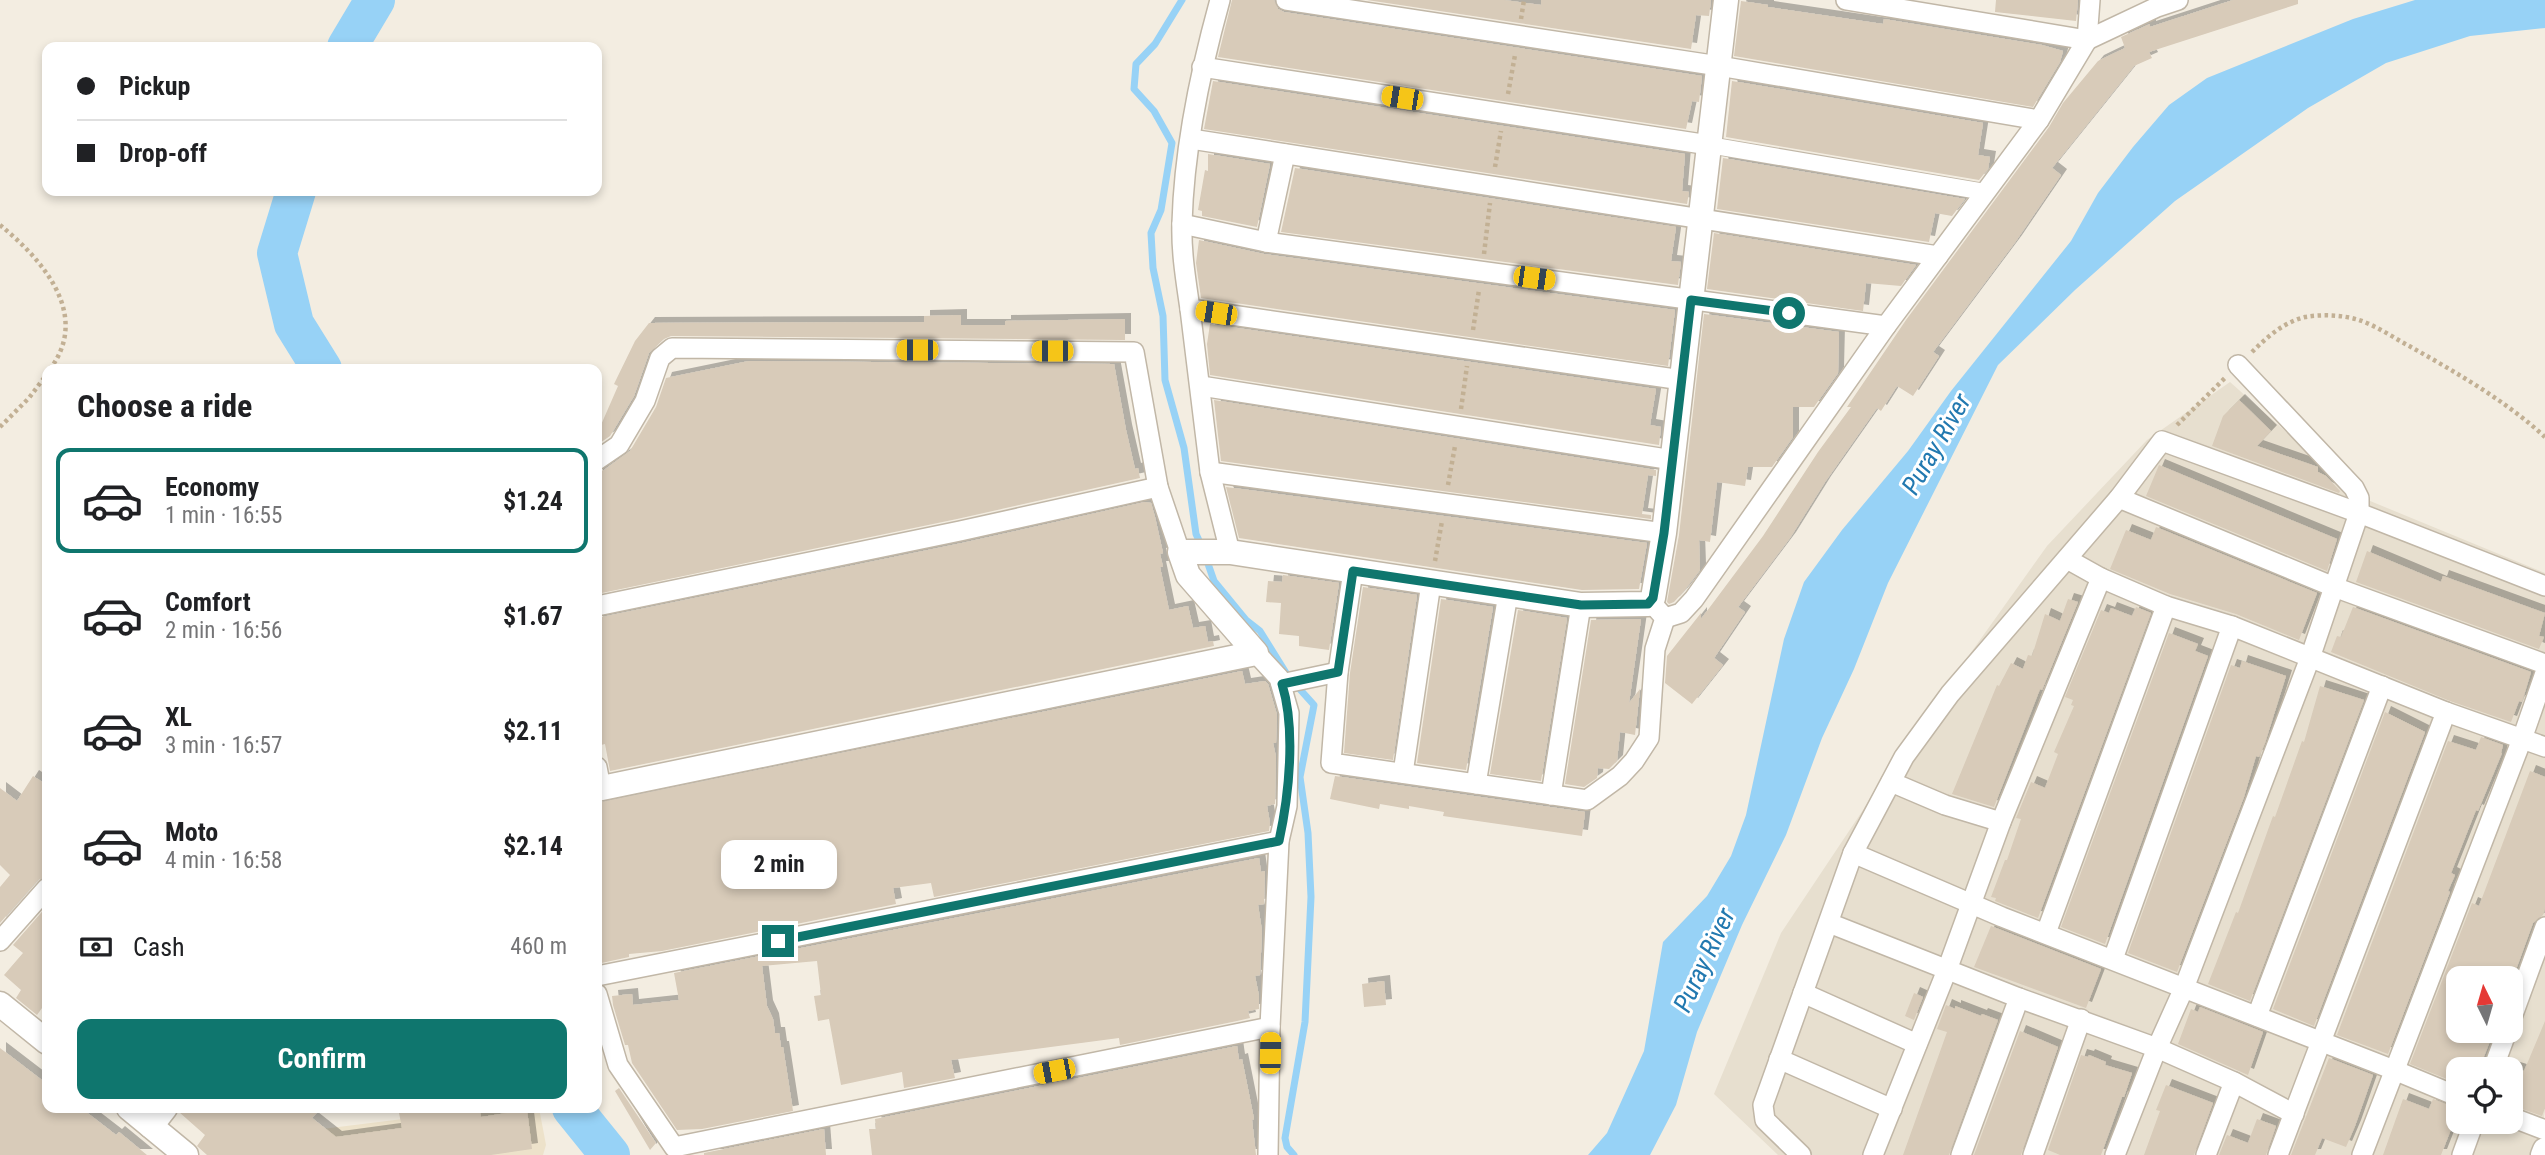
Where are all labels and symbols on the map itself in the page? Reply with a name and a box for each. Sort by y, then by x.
car [1380,84,1425,112]
car [1512,265,1557,291]
route start [1773,297,1805,329]
car [1194,299,1239,327]
car [897,340,939,361]
car [1032,341,1074,362]
water label: Puray River [1895,387,1977,500]
callout: 2 min [720,839,836,888]
water label: Puray River [1667,902,1742,1017]
route end [762,925,794,957]
north arrow [2446,966,2524,1043]
car [1260,1032,1281,1074]
car [1032,1057,1077,1085]

